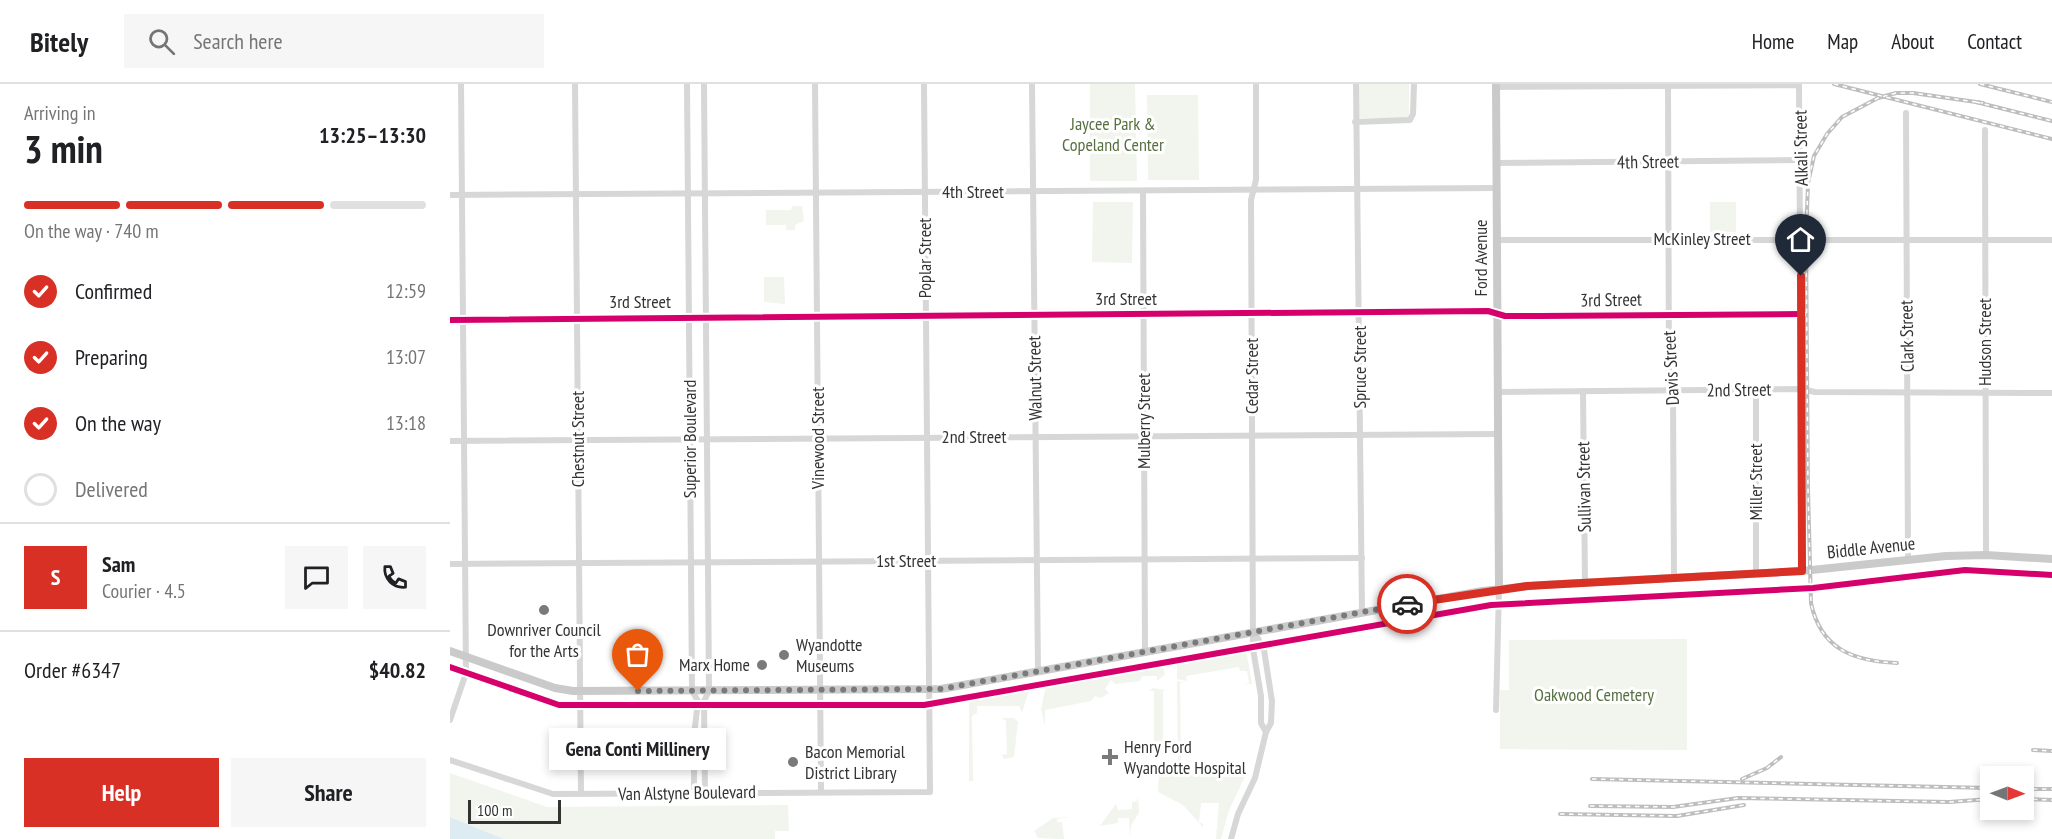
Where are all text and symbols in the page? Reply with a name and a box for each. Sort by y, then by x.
search box [124,14,544,68]
text: Bitely [30,23,88,60]
icon: search [145,25,178,58]
text: Search here [193,27,283,55]
text: Home [1752,28,1794,55]
text: Map [1827,28,1858,55]
text: About [1891,28,1934,55]
text: Contact [1967,28,2022,55]
text: Arriving in [24,100,96,126]
street label: Alkali Street [1788,110,1813,186]
park label: Jaycee Park & Copeland Center [1062,112,1164,156]
text: 13:25–13:30 [319,121,426,149]
text: 3 min [24,123,103,174]
street label: 4th Street [1617,149,1679,174]
street label: 4th Street [942,180,1004,203]
pin [1775,214,1826,276]
text: On the way · 740 m [24,218,159,244]
street label: Poplar Street [913,218,936,298]
street label: Ford Avenue [1469,220,1492,296]
icon: home [1784,223,1817,256]
street label: McKinley Street [1653,227,1751,250]
icon: check [24,275,57,308]
text: Confirmed [75,277,152,305]
text: 12:59 [386,278,426,304]
street label: 3rd Street [1095,287,1157,310]
street label: 3rd Street [1580,287,1642,312]
street label: 3rd Street [609,290,671,313]
street label: Hudson Street [1973,298,1996,386]
street label: Clark Street [1894,300,1919,372]
street label: Spruce Street [1348,326,1371,408]
street label: Davis Street [1657,330,1684,406]
street label: Walnut Street [1022,335,1047,421]
street label: Cedar Street [1240,338,1263,414]
icon: check [24,341,57,374]
text: Preparing [75,343,148,371]
text: 13:07 [386,344,426,370]
street label: Mulberry Street [1132,373,1155,469]
street label: 2nd Street [1706,377,1772,402]
street label: Superior Boulevard [678,380,701,498]
street label: Vinewood Street [806,387,829,490]
street label: Chestnut Street [566,391,589,487]
icon: check [24,407,57,440]
text: On the way [75,409,161,437]
text: 13:18 [386,410,426,436]
street label: 2nd Street [942,425,1006,448]
street label: Sullivan Street [1571,441,1596,533]
street label: Miller Street [1744,443,1767,521]
text: Delivered [75,475,148,503]
street label: Biddle Avenue [1826,531,1916,564]
button: chat [285,546,348,609]
button: phone [363,546,426,609]
street label: 1st Street [876,549,936,572]
text: Sam [102,550,135,578]
text: S [51,563,60,591]
courier [1377,574,1437,634]
text: Courier · 4.5 [102,578,186,604]
icon: car [1391,588,1424,621]
marker: Downriver Council for the Arts [537,603,551,617]
place label: Downriver Council for the Arts [487,618,601,662]
pin [612,629,663,691]
place label: Wyandotte Museums [796,633,863,677]
icon: bag [621,638,654,671]
marker: Wyandotte Museums [777,648,791,662]
place label: Marx Home [679,653,750,676]
text: Order #6347 [24,656,121,684]
text: $40.82 [369,656,426,684]
marker: Marx Home [755,658,769,672]
park label: Oakwood Cemetery [1534,683,1654,706]
callout: Gena Conti Millinery [550,727,726,769]
place label: Henry Ford Wyandotte Hospital [1124,735,1247,779]
text: Gena Conti Millinery [566,736,709,762]
place label: Bacon Memorial District Library [805,740,906,784]
marker: Henry Ford Wyandotte Hospital [1101,748,1119,766]
marker: Bacon Memorial District Library [786,755,800,769]
button: Help [24,758,219,827]
button: Share [231,758,426,827]
north arrow [1980,766,2034,820]
map controls [1980,766,2034,820]
street label: Van Alstyne Boulevard [617,780,756,805]
scale bar [468,797,561,824]
text: 100 m [477,800,512,820]

